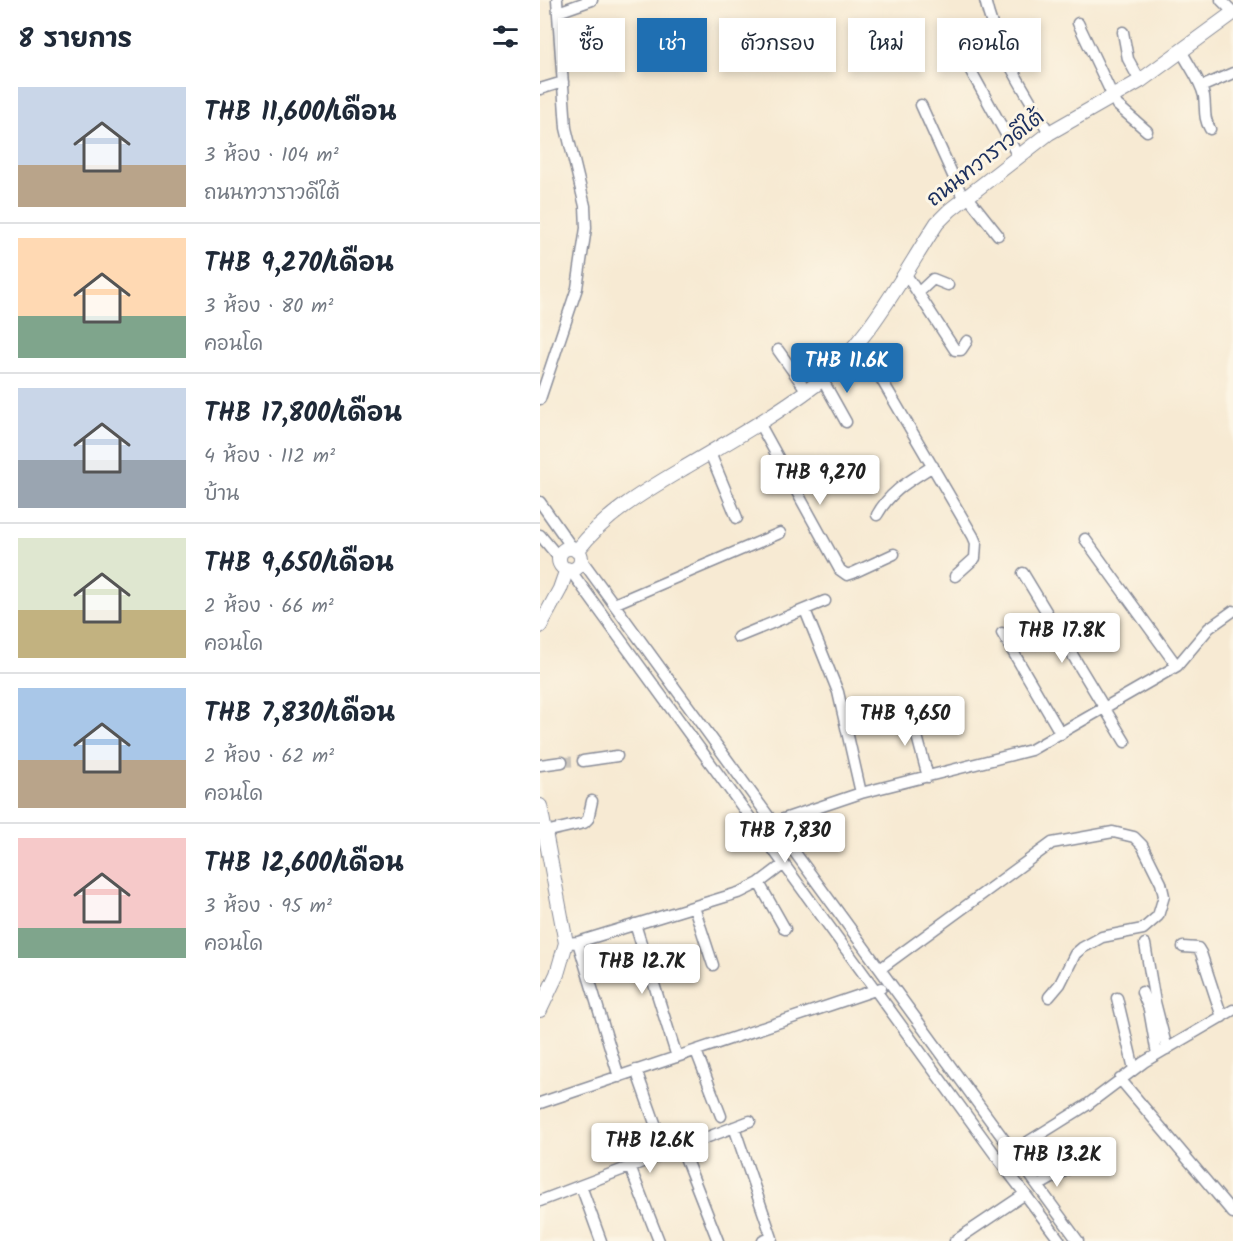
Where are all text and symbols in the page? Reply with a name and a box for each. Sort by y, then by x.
chip: ซื้อ [558,18,625,72]
chip: เช่า [637,18,707,72]
chip: ตัวกรอง [719,18,836,72]
chip: ใหม่ [848,18,925,72]
chip: คอนโด [937,18,1041,72]
text: 8 รายการ [18,19,132,61]
icon: filters [489,20,522,53]
text: THB 11,600/เดือน [204,92,396,134]
street label: ถนนทวาราวดีใต้ [920,102,1052,216]
icon: home [66,111,138,183]
text: 3 ห้อง · 104 m² [204,140,339,172]
text: ถนนทวาราวดีใต้ [204,178,340,210]
text: THB 9,270/เดือน [204,243,394,285]
icon: home [66,262,138,334]
text: 3 ห้อง · 80 m² [204,291,333,323]
text: คอนโด [204,329,263,361]
pin: THB 11.6K [778,343,916,394]
text: THB 11.6K [805,346,889,378]
text: THB 17,800/เดือน [204,393,402,435]
icon: home [66,412,138,484]
text: 4 ห้อง · 112 m² [204,441,335,473]
pin: THB 9,270 [751,455,889,506]
text: THB 9,270 [775,458,865,490]
text: บ้าน [204,479,239,511]
text: THB 9,650/เดือน [204,543,394,585]
icon: home [66,562,138,634]
text: 2 ห้อง · 66 m² [204,591,334,623]
pin: THB 17.8K [993,613,1131,664]
text: THB 17.8K [1018,616,1106,648]
text: คอนโด [204,629,263,661]
text: THB 7,830/เดือน [204,693,395,735]
pin: THB 9,650 [836,696,974,747]
text: THB 9,650 [860,699,950,731]
icon: home [66,712,138,784]
text: 2 ห้อง · 62 m² [204,741,334,773]
text: คอนโด [204,779,263,811]
pin: THB 7,830 [716,813,854,864]
text: THB 7,830 [739,816,831,848]
text: THB 12,600/เดือน [204,843,404,885]
icon: home [66,862,138,934]
text: 3 ห้อง · 95 m² [204,891,332,923]
text: คอนโด [204,929,263,961]
pin: THB 12.7K [573,944,711,995]
text: THB 12.7K [598,947,686,979]
pin: THB 12.6K [581,1123,719,1174]
text: THB 12.6K [605,1126,695,1158]
pin: THB 13.2K [988,1137,1126,1188]
text: THB 13.2K [1012,1140,1102,1172]

